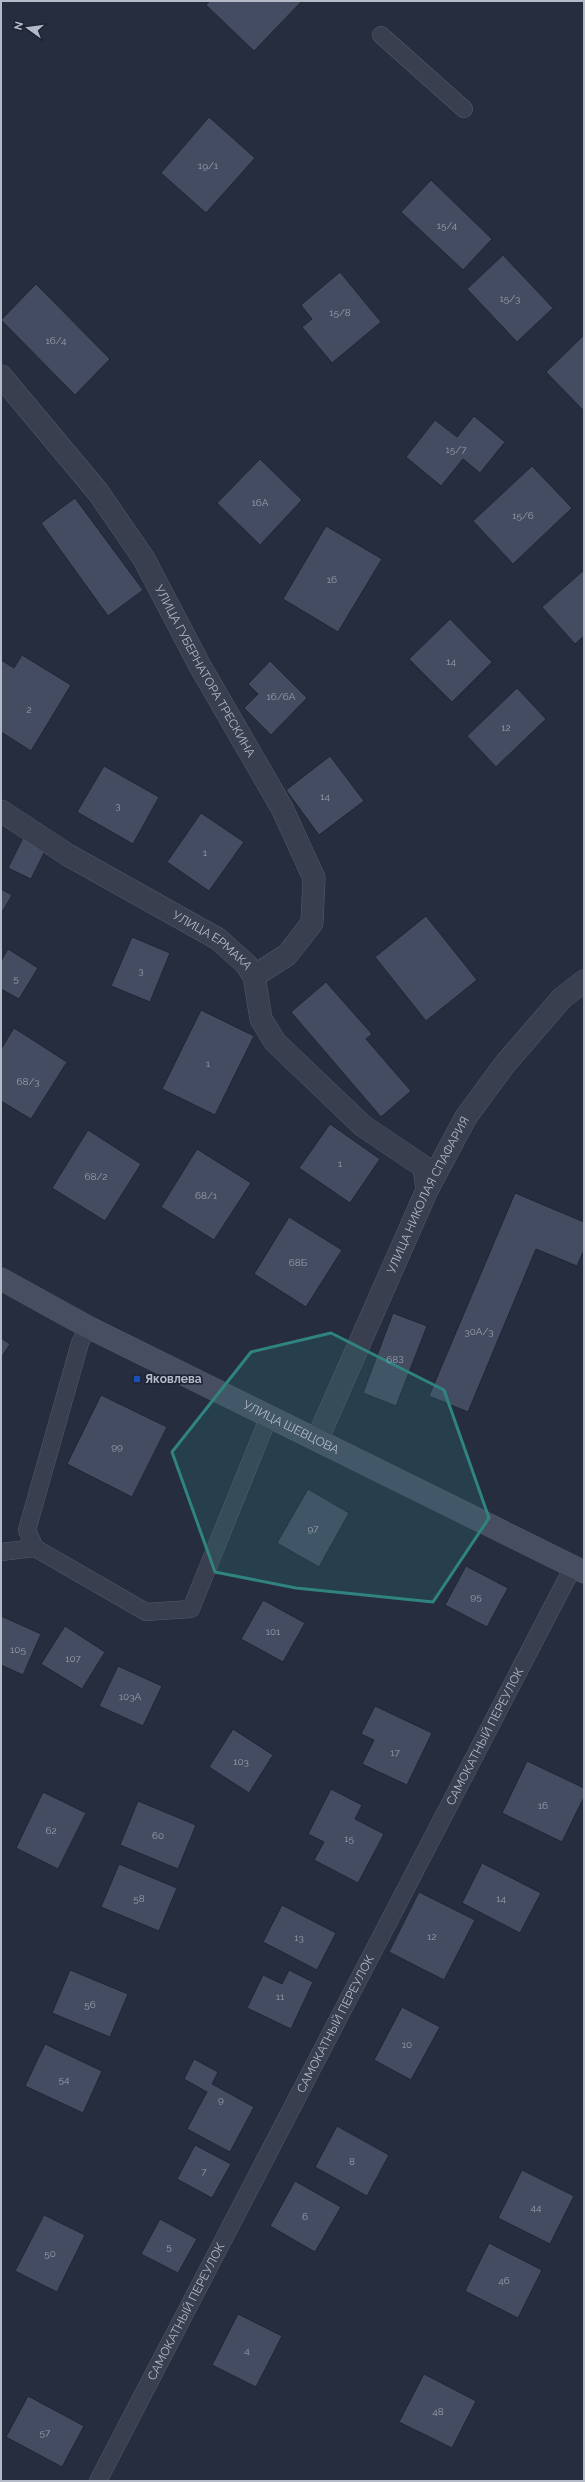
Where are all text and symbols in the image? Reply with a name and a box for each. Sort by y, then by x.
north arrow [8,8,48,48]
text: N [11,20,26,31]
house number: 19/1 [198,160,219,171]
house number: 15/4 [437,220,458,231]
house number: 15/3 [500,293,520,304]
house number: 15/8 [329,307,351,318]
house number: 16/4 [46,335,67,346]
house number: 15/7 [445,444,467,455]
house number: 16А [252,497,269,508]
house number: 15/6 [512,510,534,521]
house number: 16 [327,574,337,585]
street label: УЛИЦА ГУБЕРНАТОРА ТРЕСКИНА [152,583,258,760]
house number: 14 [446,656,456,667]
house number: 16/6А [267,691,296,702]
house number: 2 [26,704,32,715]
house number: 12 [501,722,511,733]
house number: 14 [320,791,330,802]
house number: 3 [115,800,121,811]
house number: 1 [203,847,208,858]
street label: УЛИЦА ЕРМАКА [170,908,255,972]
house number: 3 [138,965,144,976]
house number: 5 [13,973,19,984]
house number: 1 [206,1058,211,1069]
house number: 68/3 [16,1076,40,1087]
street label: УЛИЦА НИКОЛАЯ СПАФАРИЯ [384,1114,472,1276]
house number: 1 [338,1158,343,1169]
house number: 68/2 [85,1171,107,1182]
house number: 68/1 [195,1190,218,1201]
house number: 68Б [289,1257,308,1268]
house number: 30А/3 [464,1326,494,1337]
house number: 68З [386,1354,404,1365]
place label: Яковлева [145,1372,202,1386]
marker: Яковлева [132,1374,142,1384]
street label: УЛИЦА ШЕВЦОВА [241,1398,342,1457]
house number: 99 [111,1441,123,1452]
house number: 97 [307,1523,319,1534]
house number: 95 [470,1591,482,1602]
house number: 101 [266,1626,281,1637]
house number: 105 [10,1644,26,1655]
house number: 107 [65,1653,81,1664]
street label: САМОКАТНЫЙ ПЕРЕУЛОК [443,1665,527,1808]
house number: 103А [119,1691,141,1702]
house number: 17 [390,1747,400,1758]
house number: 103 [233,1756,249,1767]
house number: 16 [538,1800,548,1811]
house number: 62 [45,1825,57,1836]
house number: 60 [152,1830,164,1841]
house number: 15 [344,1833,354,1844]
house number: 58 [133,1893,145,1904]
house number: 14 [496,1893,506,1904]
house number: 12 [427,1931,437,1942]
house number: 13 [294,1932,304,1943]
street label: САМОКАТНЫЙ ПЕРЕУЛОК [294,1953,377,2095]
house number: 11 [276,1991,285,2002]
house number: 56 [84,1999,96,2010]
house number: 10 [402,2039,412,2050]
house number: 54 [59,2074,70,2085]
house number: 9 [218,2094,224,2105]
house number: 8 [349,2156,355,2167]
house number: 7 [201,2166,207,2177]
house number: 44 [531,2202,542,2213]
house number: 6 [302,2211,308,2222]
street label: САМОКАТНЫЙ ПЕРЕУЛОК [145,2240,228,2383]
house number: 5 [166,2241,172,2252]
house number: 50 [44,2248,56,2259]
house number: 46 [498,2275,510,2286]
house number: 4 [244,2345,250,2356]
house number: 48 [432,2406,444,2417]
house number: 57 [40,2427,51,2438]

